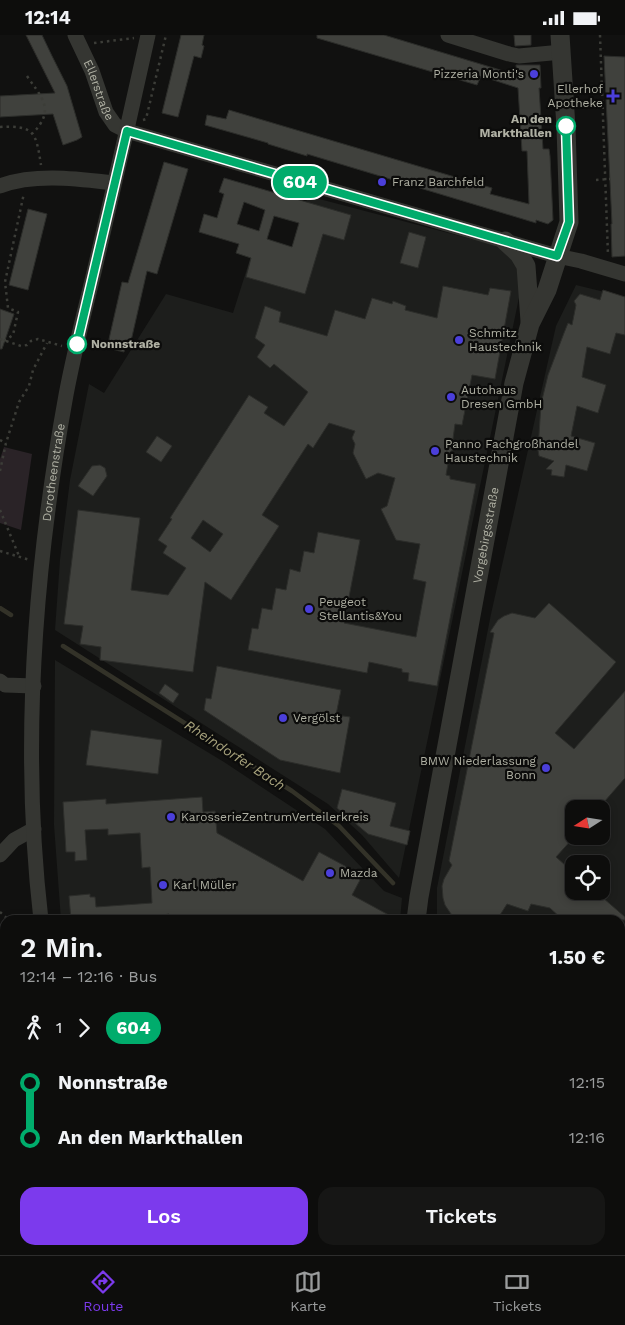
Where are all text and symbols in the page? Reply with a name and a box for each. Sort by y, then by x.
text: 12:14 [25,6,71,29]
street label: Ellerstraße [81,57,117,123]
place label: Pizzeria Monti's [433,67,524,81]
marker: Pizzeria Monti's [528,68,540,80]
place label: Ellerhof Apotheke [548,82,603,110]
marker: Ellerhof Apotheke [607,90,619,102]
place label: An den Markthallen [480,112,552,140]
marker: An den Markthallen [556,116,576,136]
line badge: 604 [271,166,329,198]
text: 604 [283,171,317,192]
place label: Franz Barchfeld [392,175,484,189]
marker: Franz Barchfeld [376,176,388,188]
place label: Schmitz Haustechnik [469,326,542,354]
marker: Nonnstraße [67,334,87,354]
marker: Schmitz Haustechnik [453,334,465,346]
place label: Nonnstraße [91,337,160,351]
place label: Autohaus Dresen GmbH [461,383,542,411]
marker: Autohaus Dresen GmbH [445,391,457,403]
street label: Dorotheenstraße [40,422,68,522]
place label: Panno Fachgroßhandel Haustechnik [445,437,579,465]
marker: Panno Fachgroßhandel Haustechnik [429,445,441,457]
street label: Vorgebirgsstraße [470,486,502,585]
place label: Peugeot Stellantis&You [319,595,402,623]
marker: Peugeot Stellantis&You [303,603,315,615]
place label: Vergölst [293,711,340,725]
marker: Vergölst [277,712,289,724]
water label: Rheindorfer Bach [182,717,288,793]
place label: BMW Niederlassung Bonn [420,754,537,782]
marker: BMW Niederlassung Bonn [540,762,552,774]
north arrow [565,800,610,845]
map controls [565,800,610,900]
place label: KarosserieZentrumVerteilerkreis [181,810,369,824]
marker: KarosserieZentrumVerteilerkreis [165,811,177,823]
button: locate [565,855,610,900]
place label: Mazda [340,866,378,880]
marker: Mazda [324,867,336,879]
place label: Karl Müller [173,878,237,892]
marker: Karl Müller [157,879,169,891]
text: 2 Min. [20,931,103,964]
text: 1.50 € [549,946,605,969]
text: 12:14 – 12:16 · Bus [20,967,157,986]
icon: walk [20,1014,48,1042]
icon: forward [70,1014,98,1042]
text: 604 [116,1017,151,1038]
text: 1 [56,1018,62,1037]
text: Nonnstraße [58,1071,168,1094]
text: 12:15 [569,1073,605,1092]
text: An den Markthallen [58,1126,243,1149]
text: 12:16 [569,1128,605,1147]
button: Los [20,1187,308,1245]
button: Tickets [318,1187,605,1245]
tab: Route [83,1268,123,1314]
tab: Karte [290,1268,326,1314]
tab: Tickets [493,1268,542,1314]

